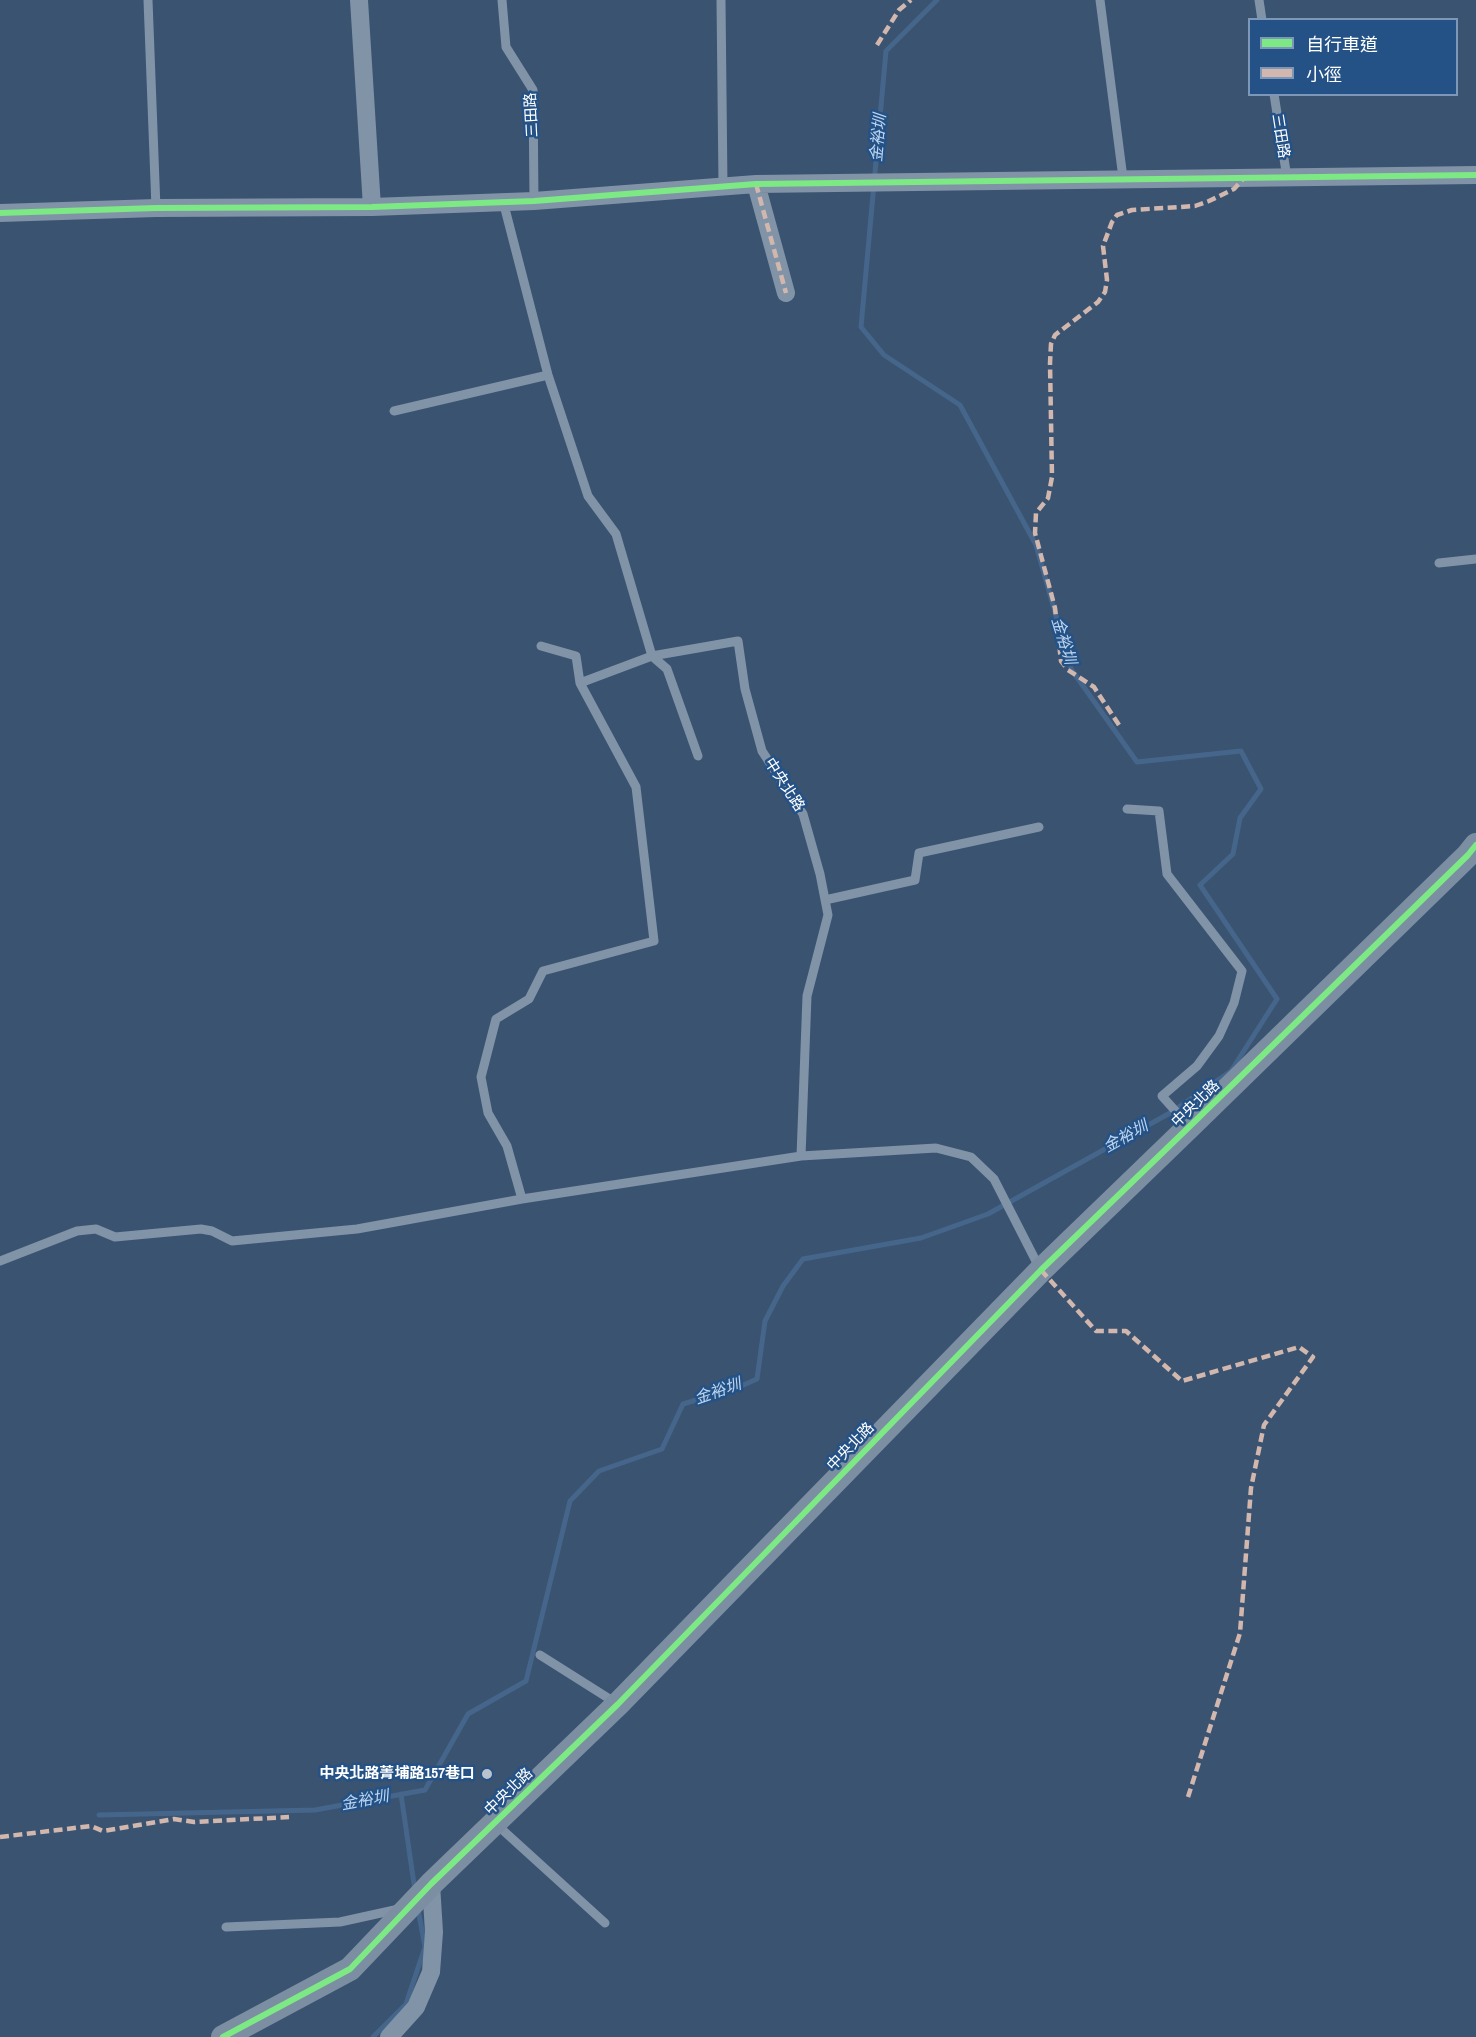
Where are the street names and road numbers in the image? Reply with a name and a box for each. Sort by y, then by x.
street label: 三田路 [522,92,542,138]
street label: 三田路 [1268,112,1292,160]
street label: 中央北路 [760,755,808,815]
street label: 中央北路 [1168,1077,1224,1131]
street label: 中央北路 [824,1419,878,1475]
street label: 中央北路 [481,1765,537,1819]

